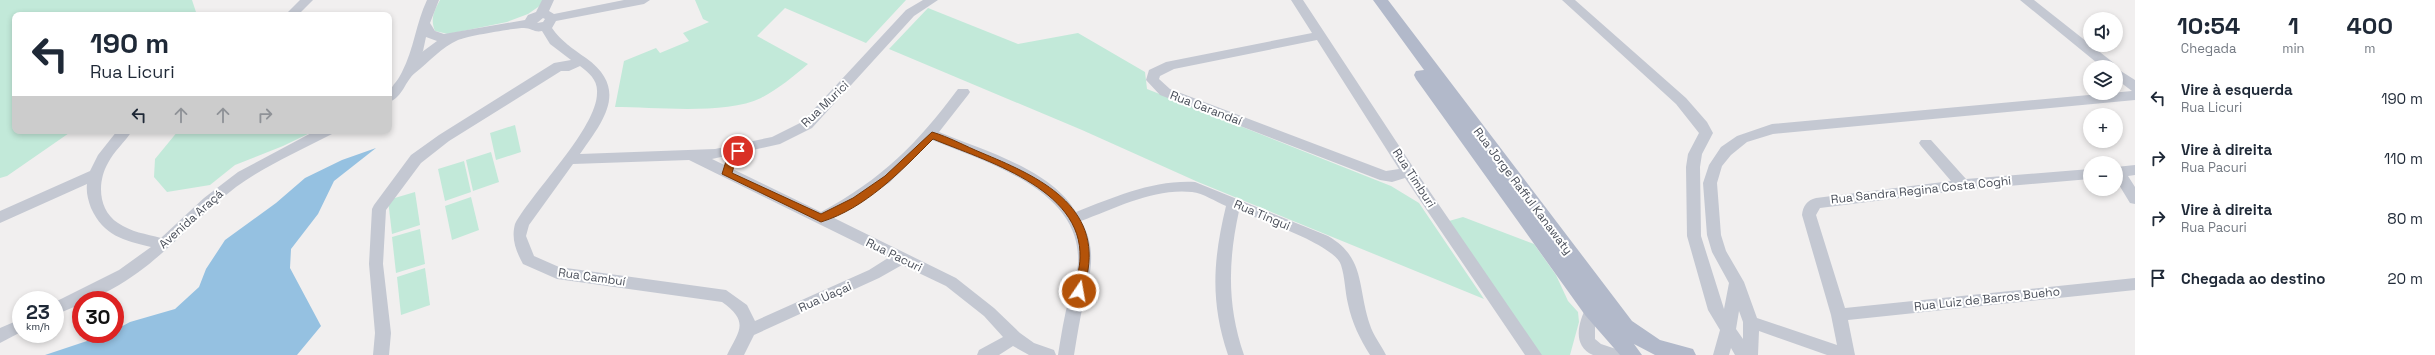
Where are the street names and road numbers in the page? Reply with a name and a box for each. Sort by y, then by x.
street label: Rua Murici [798,77,852,131]
street label: Rua Carandaí [1168,87,1244,129]
street label: Rua Jorge Rafful Kanawaty [1470,124,1576,258]
street label: Rua Timburi [1389,145,1439,211]
street label: Rua Sandra Regina Costa Coghi [1830,173,2012,207]
street label: Avenida Araçá [155,186,227,252]
street label: Rua Tingui [1231,196,1293,234]
street label: Rua Pacuri [863,235,925,276]
street label: Rua Cambuí [557,264,627,290]
street label: Rua Uaçai [796,278,854,316]
street label: Rua Luiz de Barros Bueho [1913,283,2061,315]

